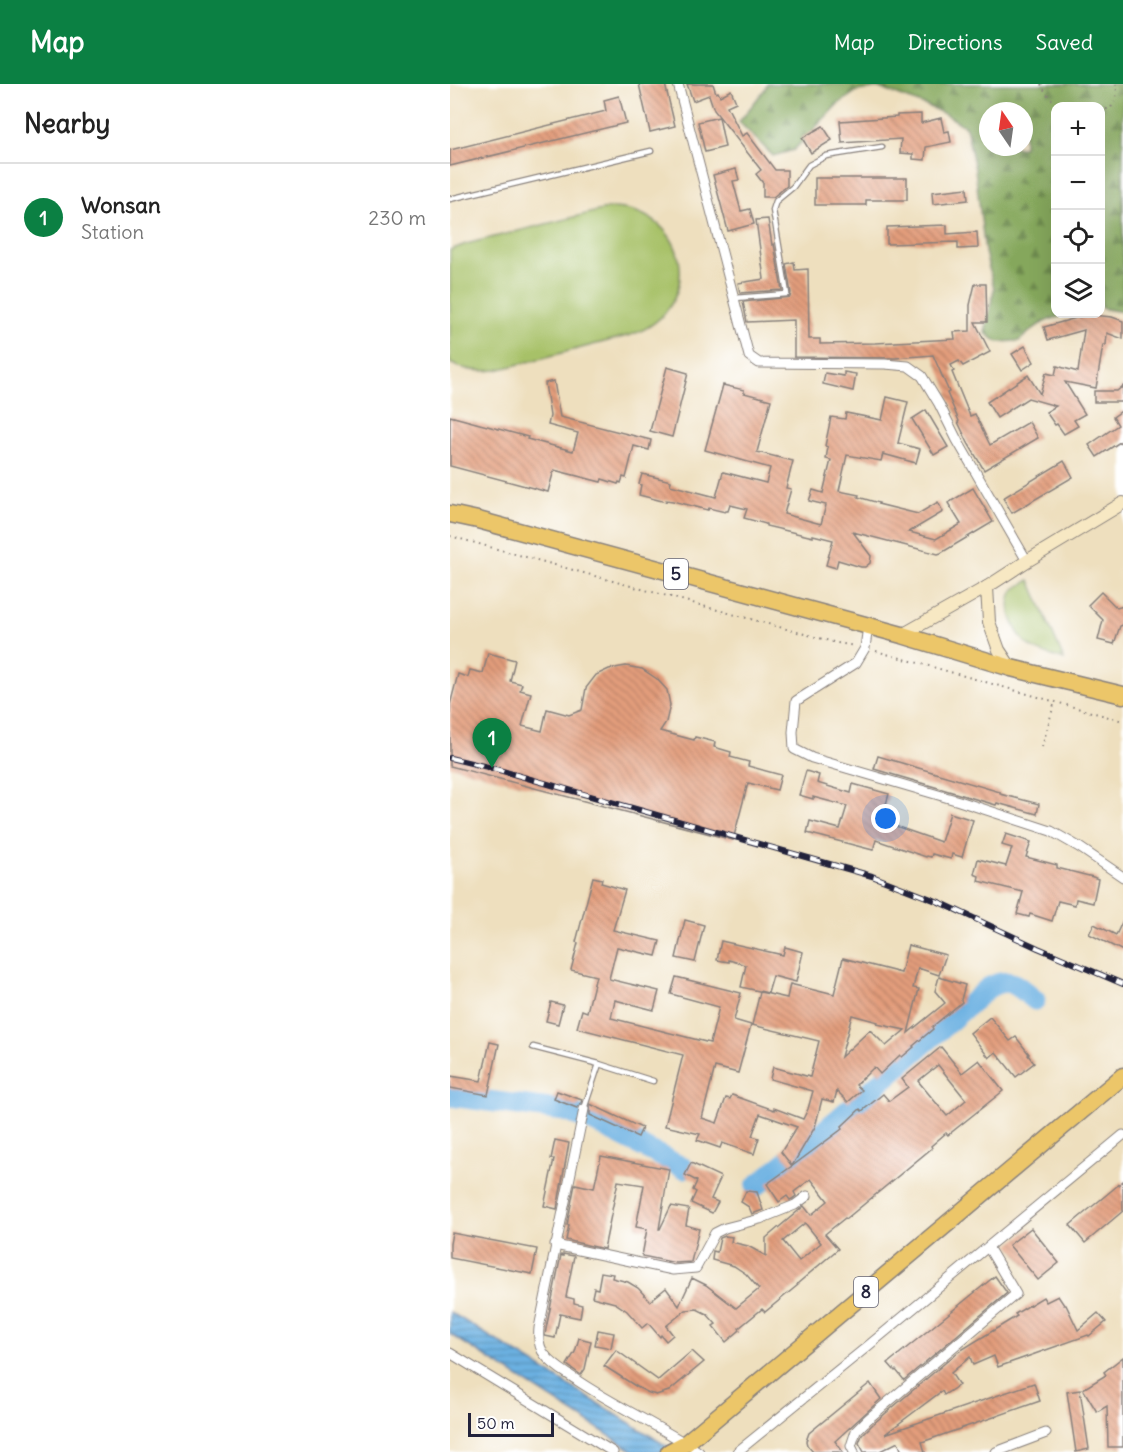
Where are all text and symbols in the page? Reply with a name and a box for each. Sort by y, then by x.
text: Map [30,24,84,60]
text: Map [834,29,875,56]
text: Directions [908,29,1002,56]
text: Saved [1035,29,1093,56]
north arrow [979,102,1033,156]
map controls [1051,102,1105,318]
button: + [1051,102,1105,156]
text: Nearby [24,107,110,140]
button: − [1051,156,1105,210]
text: Wonsan [81,191,161,219]
text: 1 [40,205,47,230]
text: 230 m [368,205,426,230]
button: locate [1051,210,1105,264]
text: Station [81,219,144,244]
button: layers [1051,264,1105,318]
road number: 5 [664,559,688,589]
pin: 1 [472,718,512,768]
your location [871,804,900,833]
road number: 8 [854,1277,878,1307]
scale bar [468,1410,554,1438]
text: 50 m [477,1413,515,1433]

